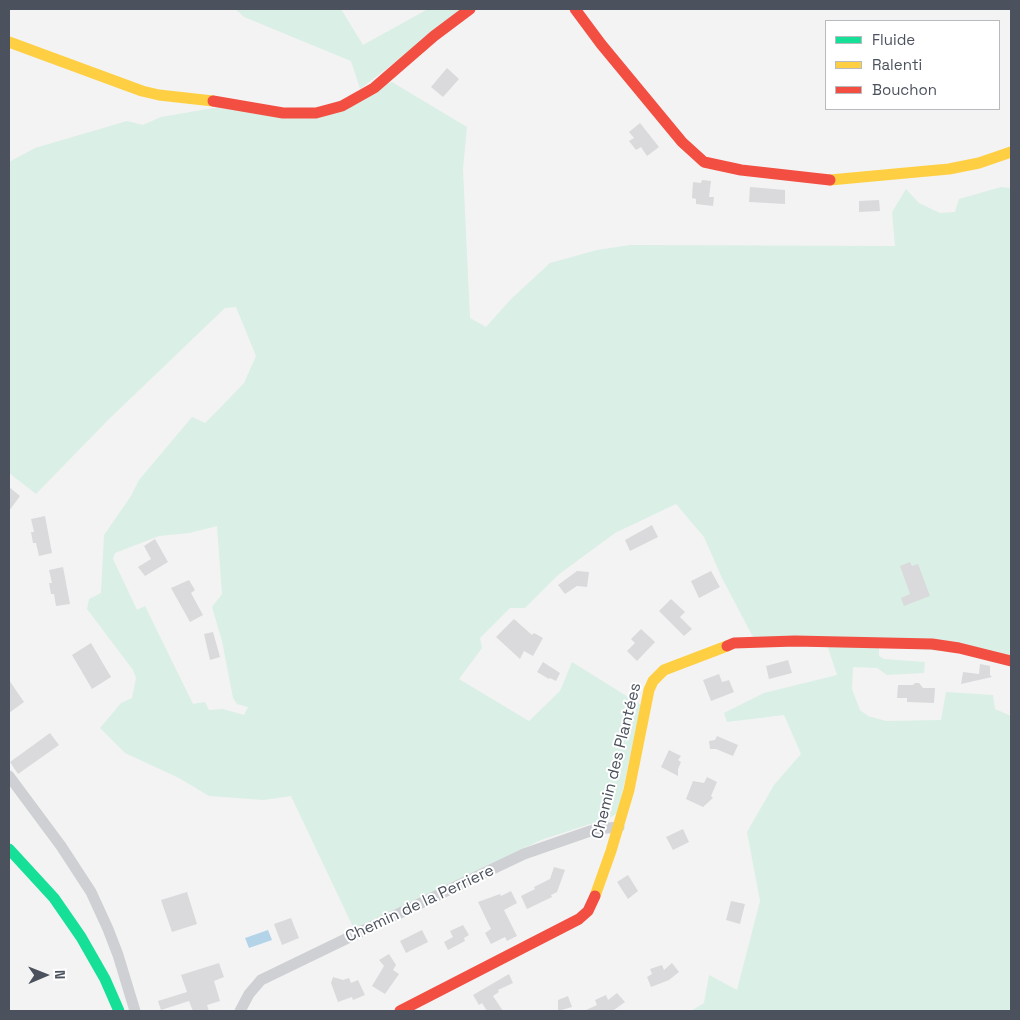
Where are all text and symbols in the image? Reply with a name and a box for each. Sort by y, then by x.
legend [825,20,1000,110]
text: Fluide [872,30,915,49]
text: Ralenti [872,55,922,74]
text: Bouchon [872,80,937,99]
street label: Chemin des Plantées [588,681,646,841]
street label: Chemin de la Perriere [343,861,497,947]
north arrow [20,950,70,1000]
text: N [51,970,69,980]

